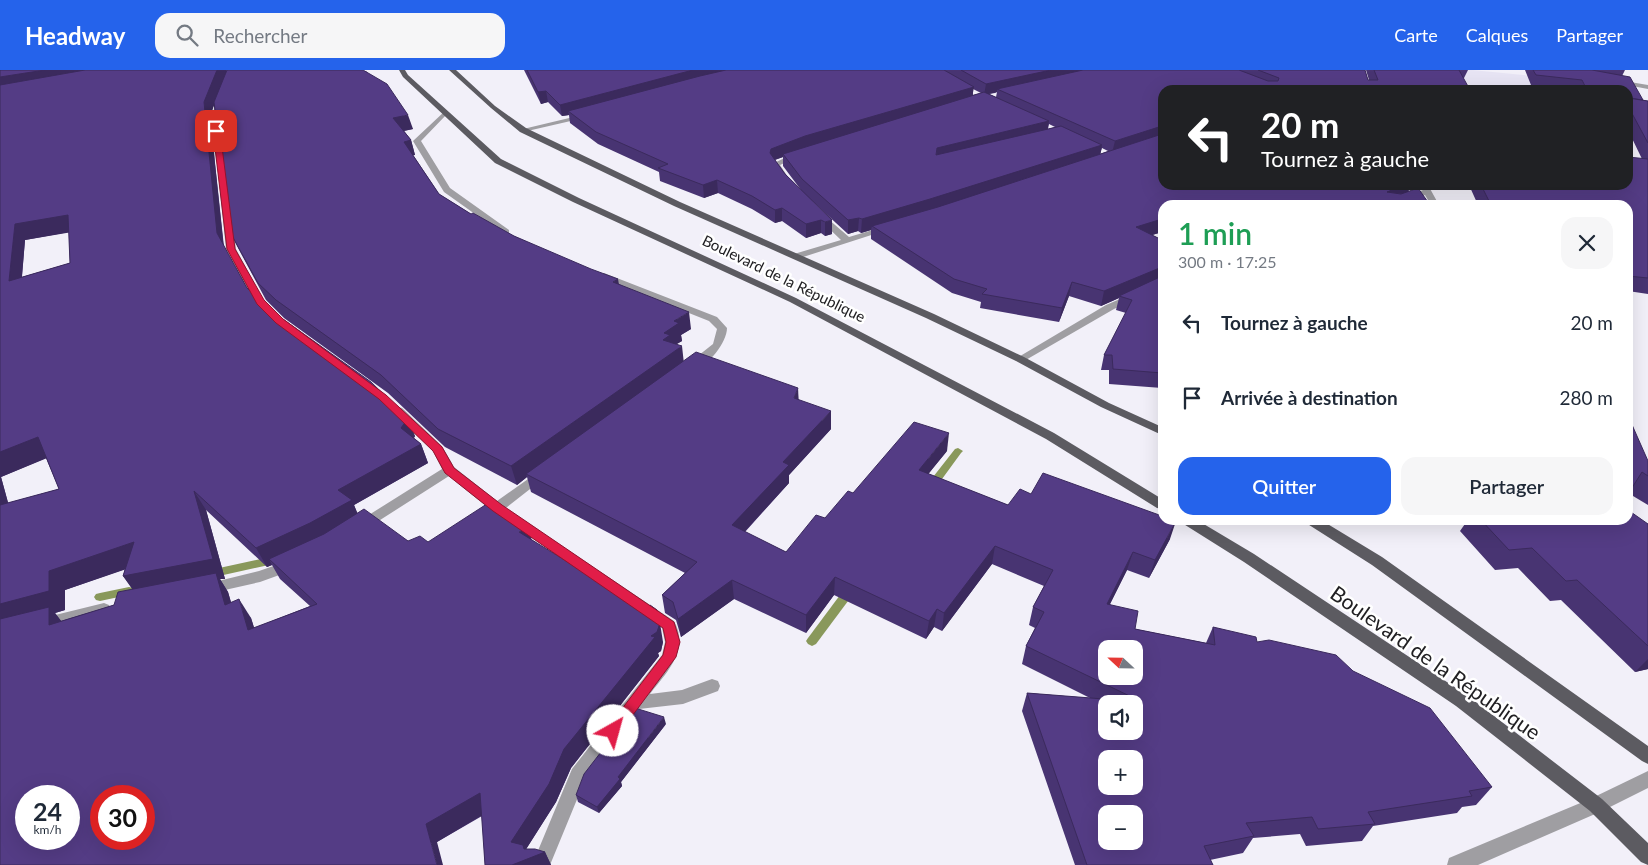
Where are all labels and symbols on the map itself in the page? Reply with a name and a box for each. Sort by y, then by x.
pin [195,110,237,152]
street label: Boulevard de la République [700,231,868,325]
street label: Boulevard de la République [1326,580,1546,744]
north arrow [1098,640,1142,685]
position arrow [586,704,638,756]
speed limit sign: 30 [90,785,155,850]

